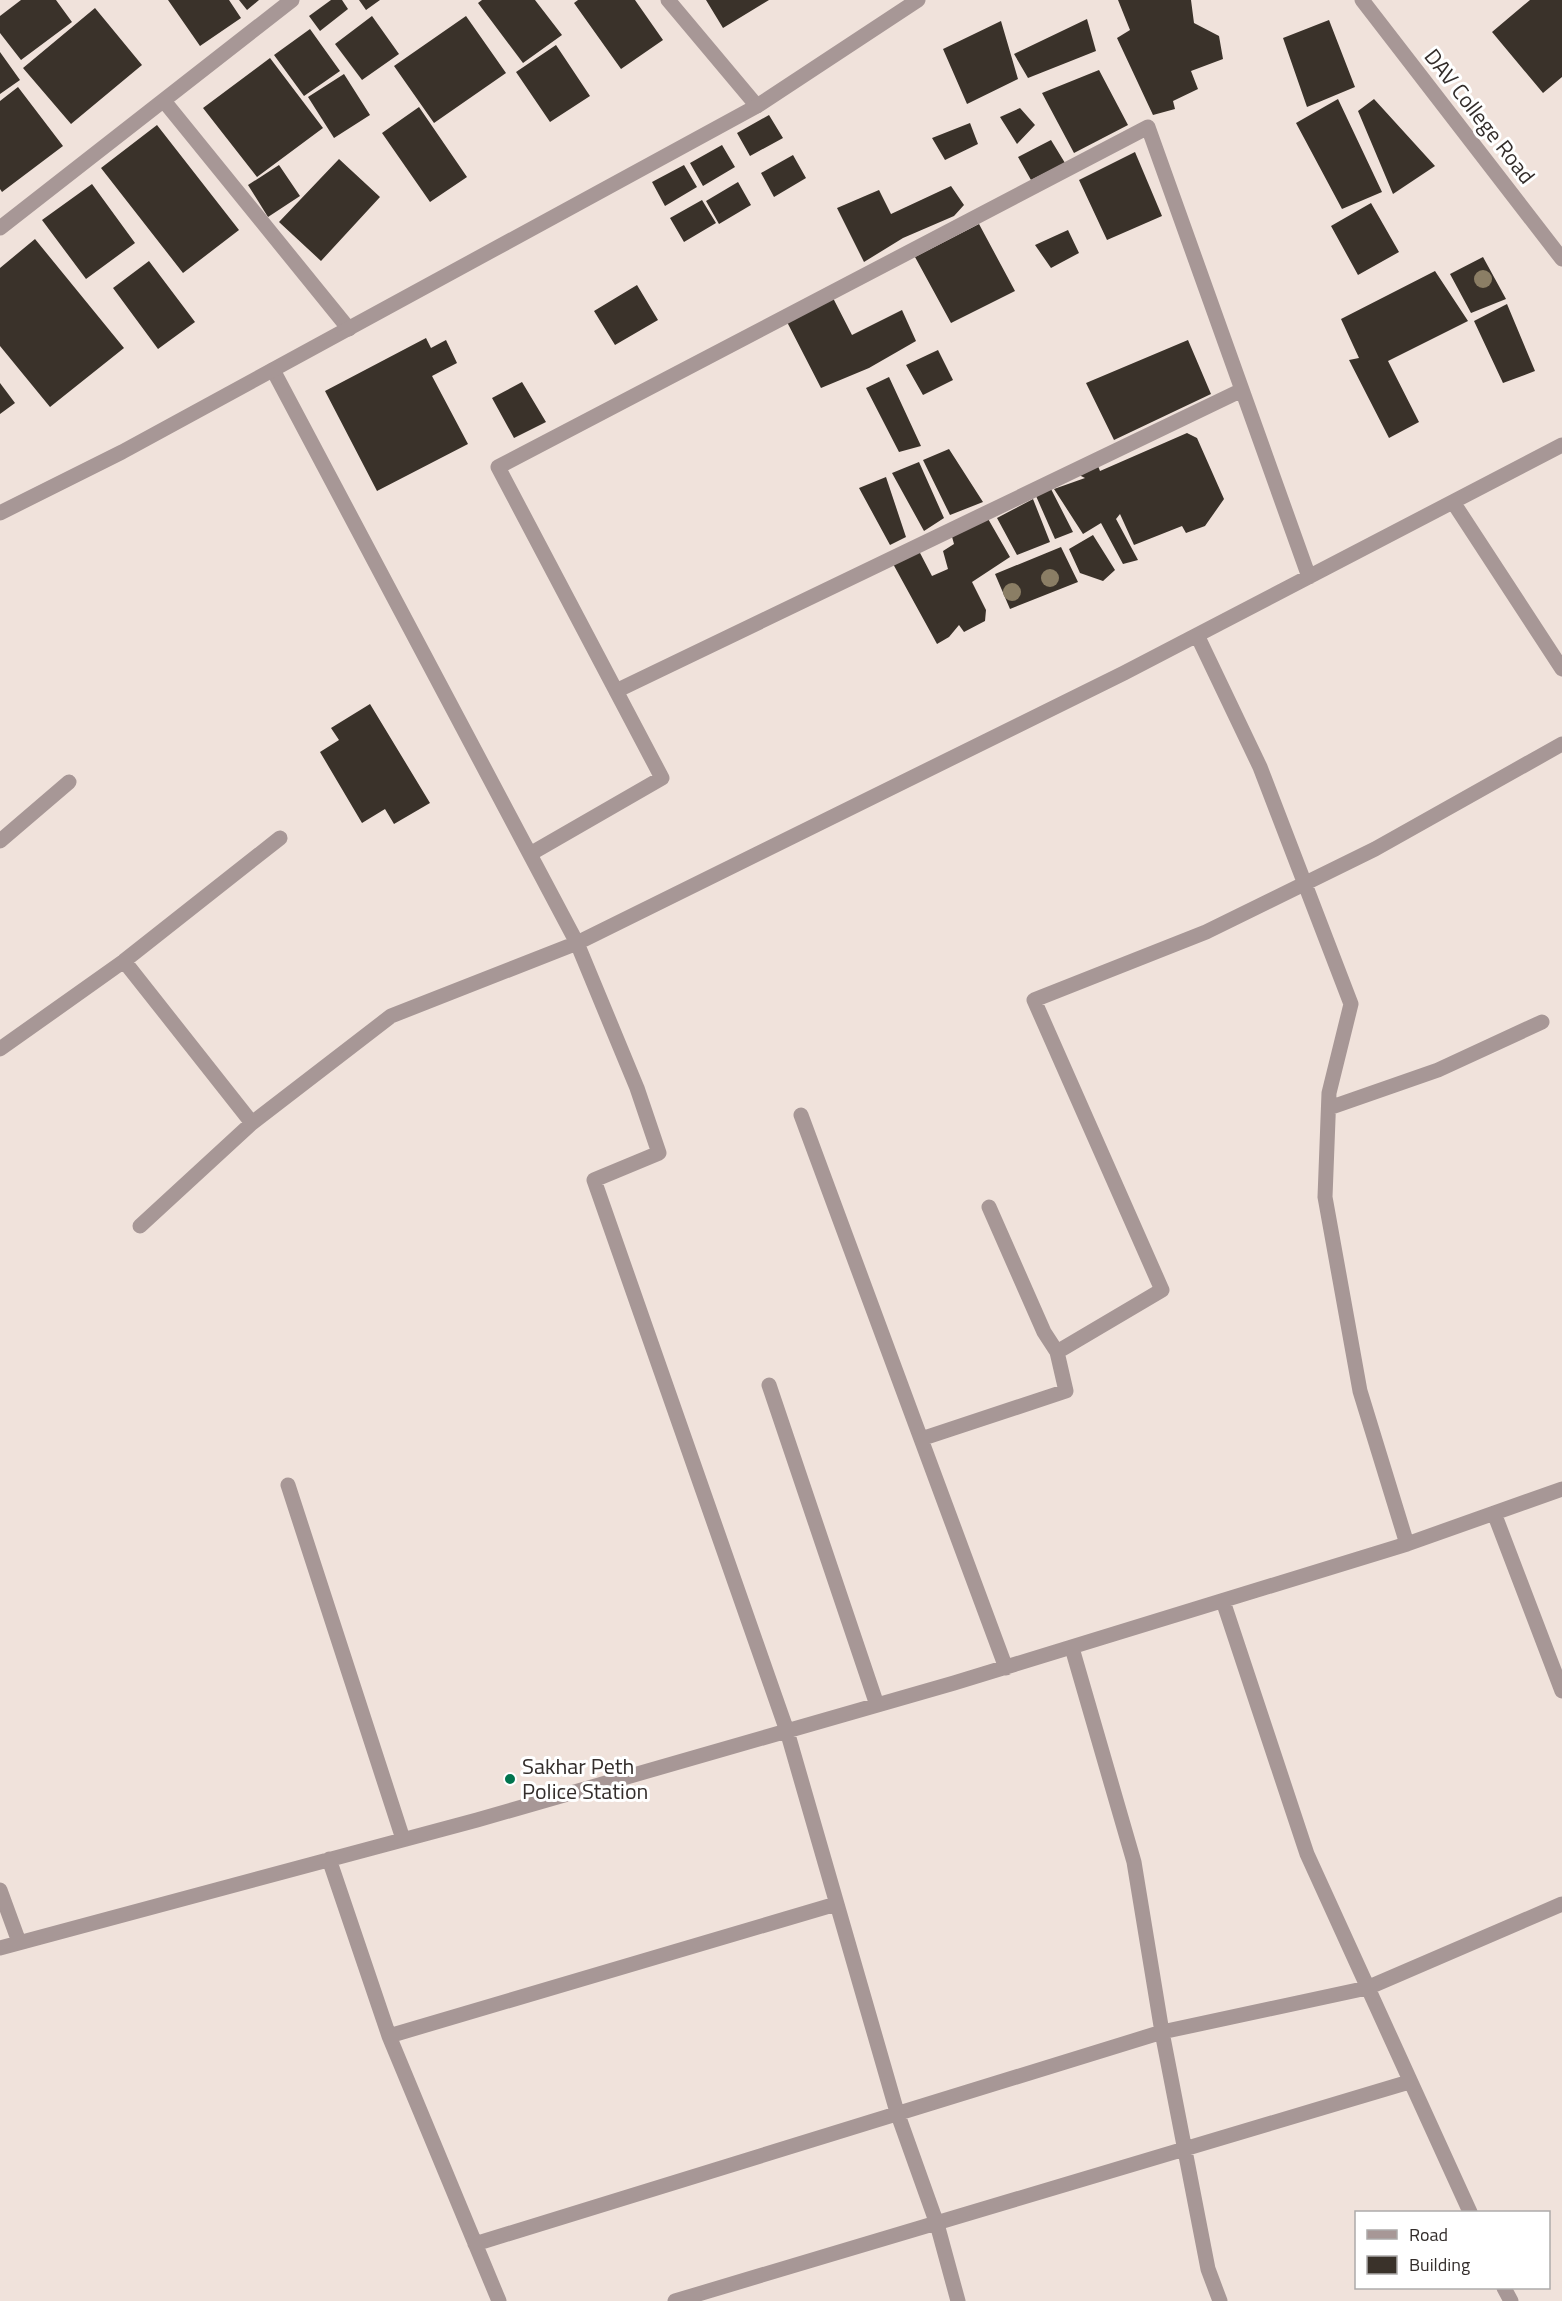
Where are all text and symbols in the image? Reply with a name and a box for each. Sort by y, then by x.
street label: DAV College Road [1416,41,1544,191]
place label: Sakhar Peth Police Station [522,1749,648,1808]
marker: Sakhar Peth Police Station [503,1772,517,1786]
legend [1355,2211,1550,2289]
text: Road [1409,2221,1448,2248]
text: Building [1409,2251,1470,2278]

